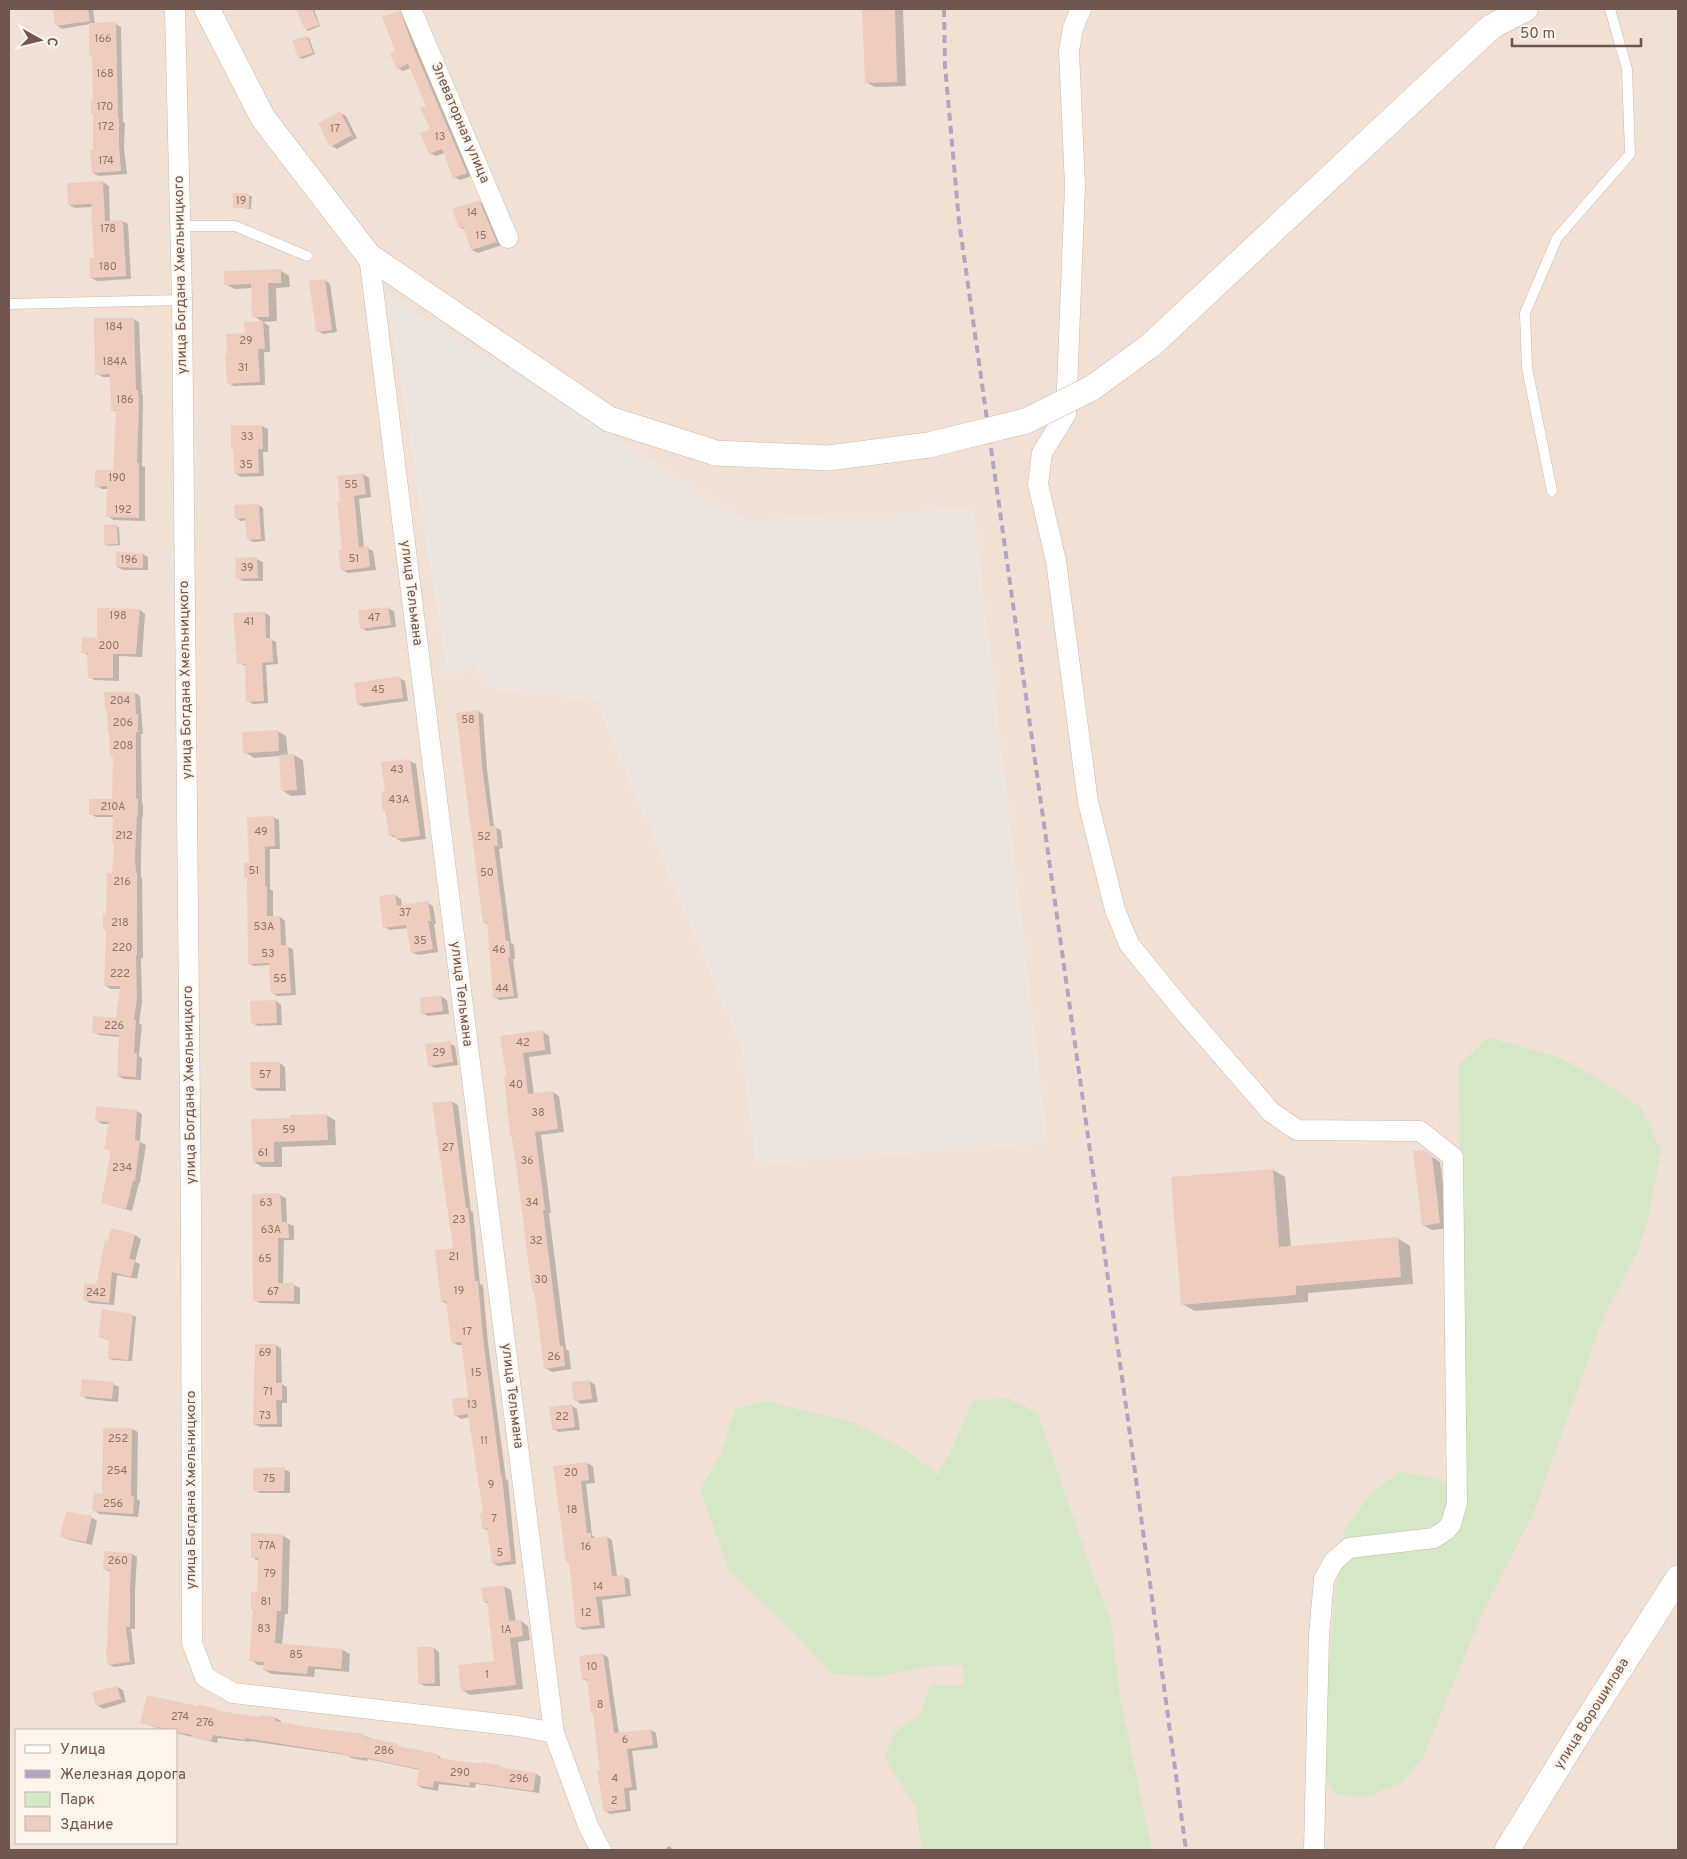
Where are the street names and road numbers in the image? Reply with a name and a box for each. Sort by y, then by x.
street label: Элеваторная улица [427,60,493,186]
street label: улица Богдана Хмельницкого [171,175,191,375]
street label: улица Тельмана [396,539,426,647]
street label: улица Богдана Хмельницкого [176,580,196,780]
street label: улица Тельмана [446,940,476,1048]
street label: улица Богдана Хмельницкого [180,985,200,1185]
street label: улица Тельмана [497,1342,527,1450]
street label: улица Богдана Хмельницкого [183,1390,200,1589]
street label: улица Ворошилова [1551,1655,1633,1773]

